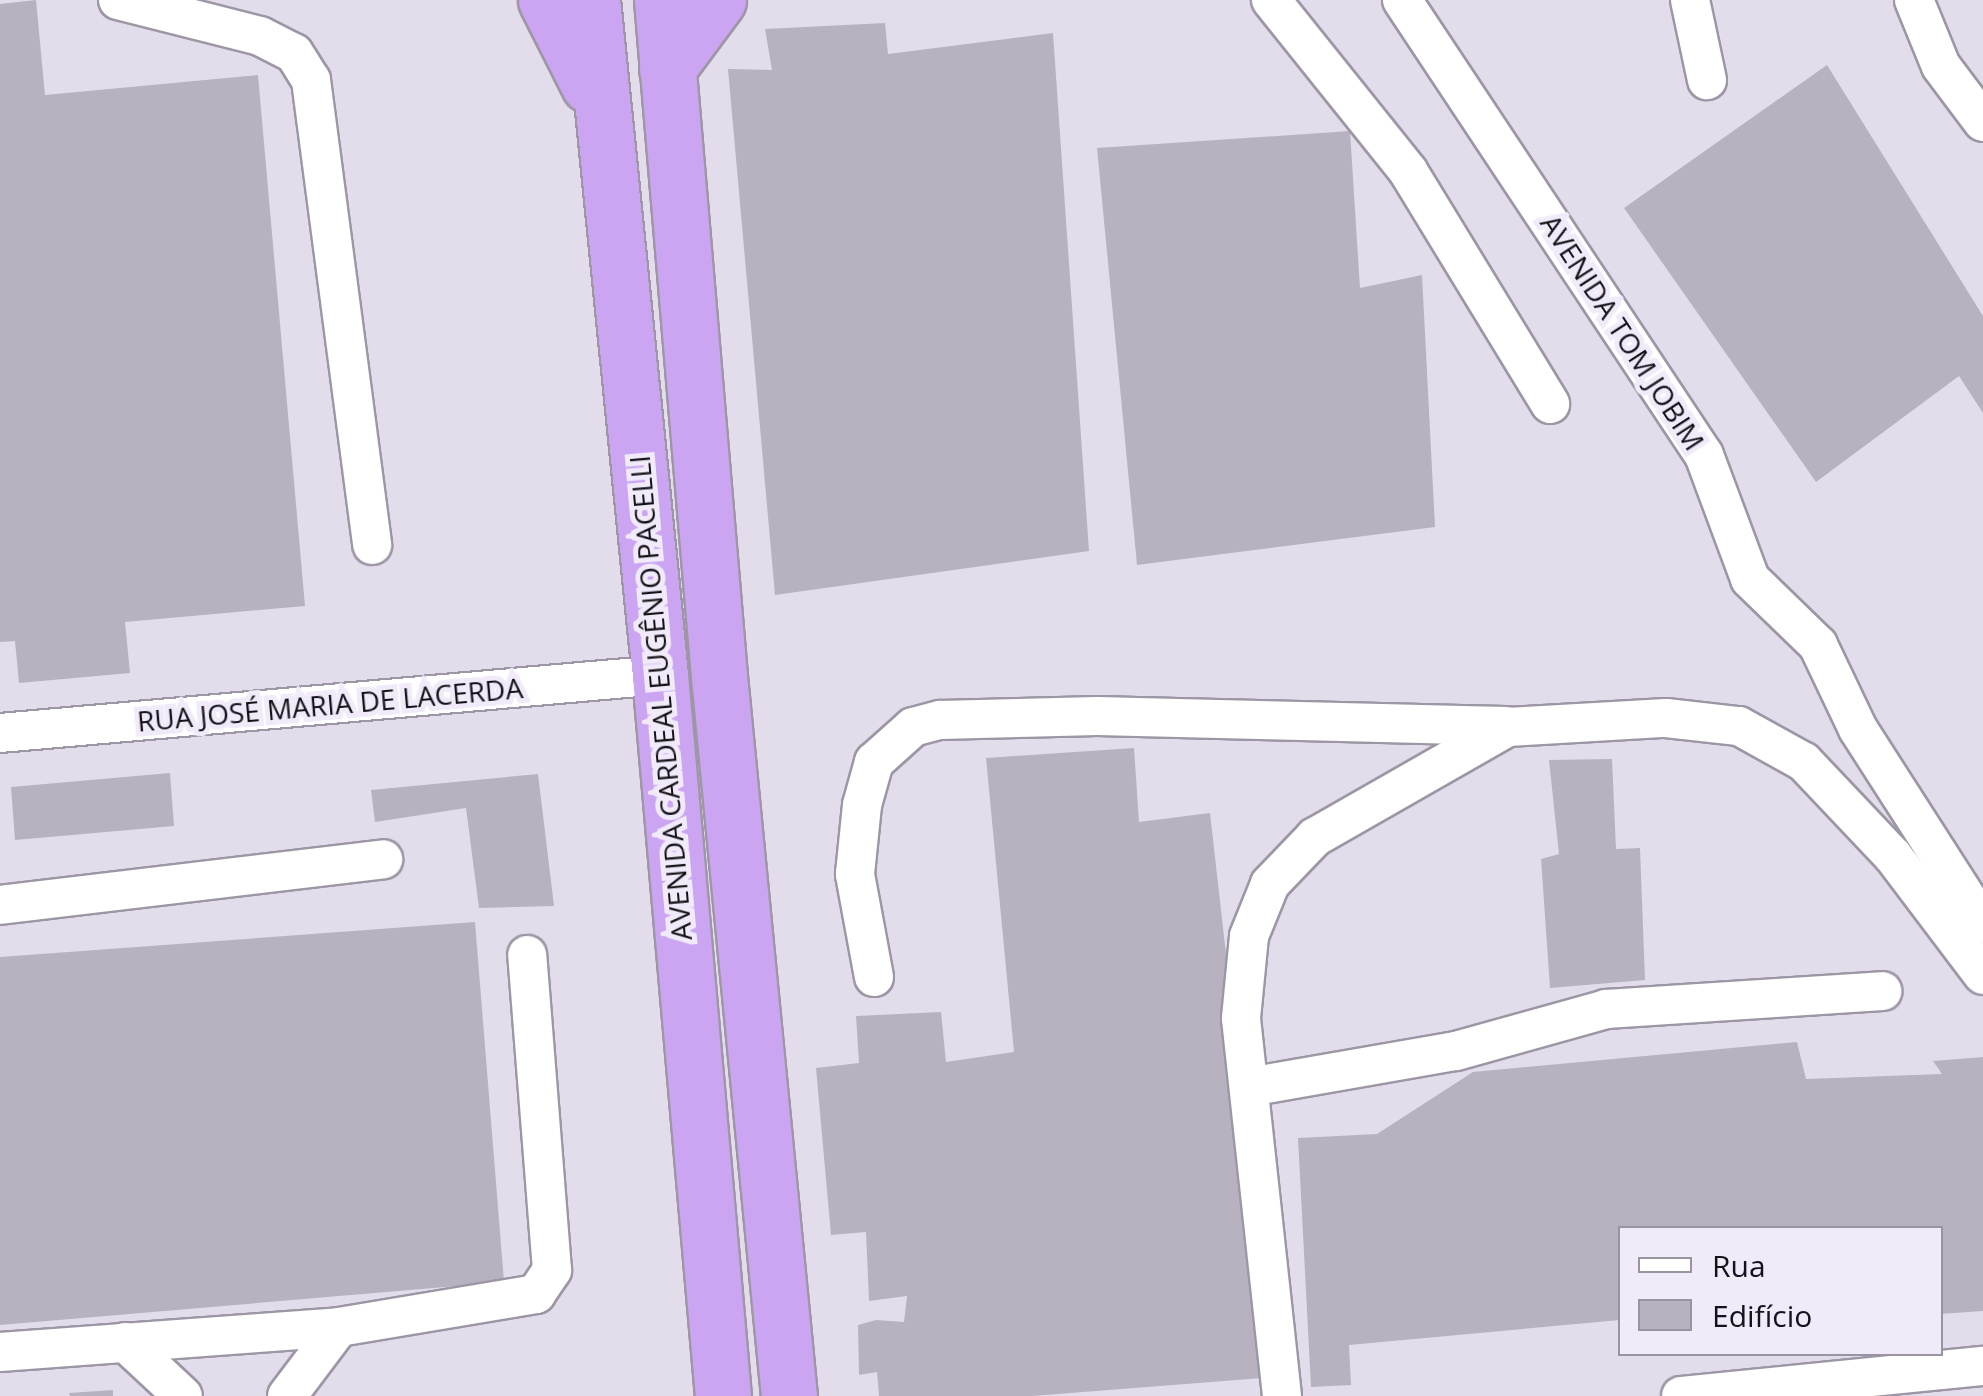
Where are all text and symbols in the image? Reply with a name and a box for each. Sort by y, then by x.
street label: AVENIDA TOM JOBIM [1534,208,1712,456]
street label: AVENIDA CARDEAL EUGÊNIO PACELLI [622,454,698,942]
street label: RUA JOSÉ MARIA DE LACERDA [136,670,524,738]
legend [1618,1226,1943,1356]
text: Rua [1712,1245,1766,1286]
text: Edifício [1712,1295,1812,1336]

